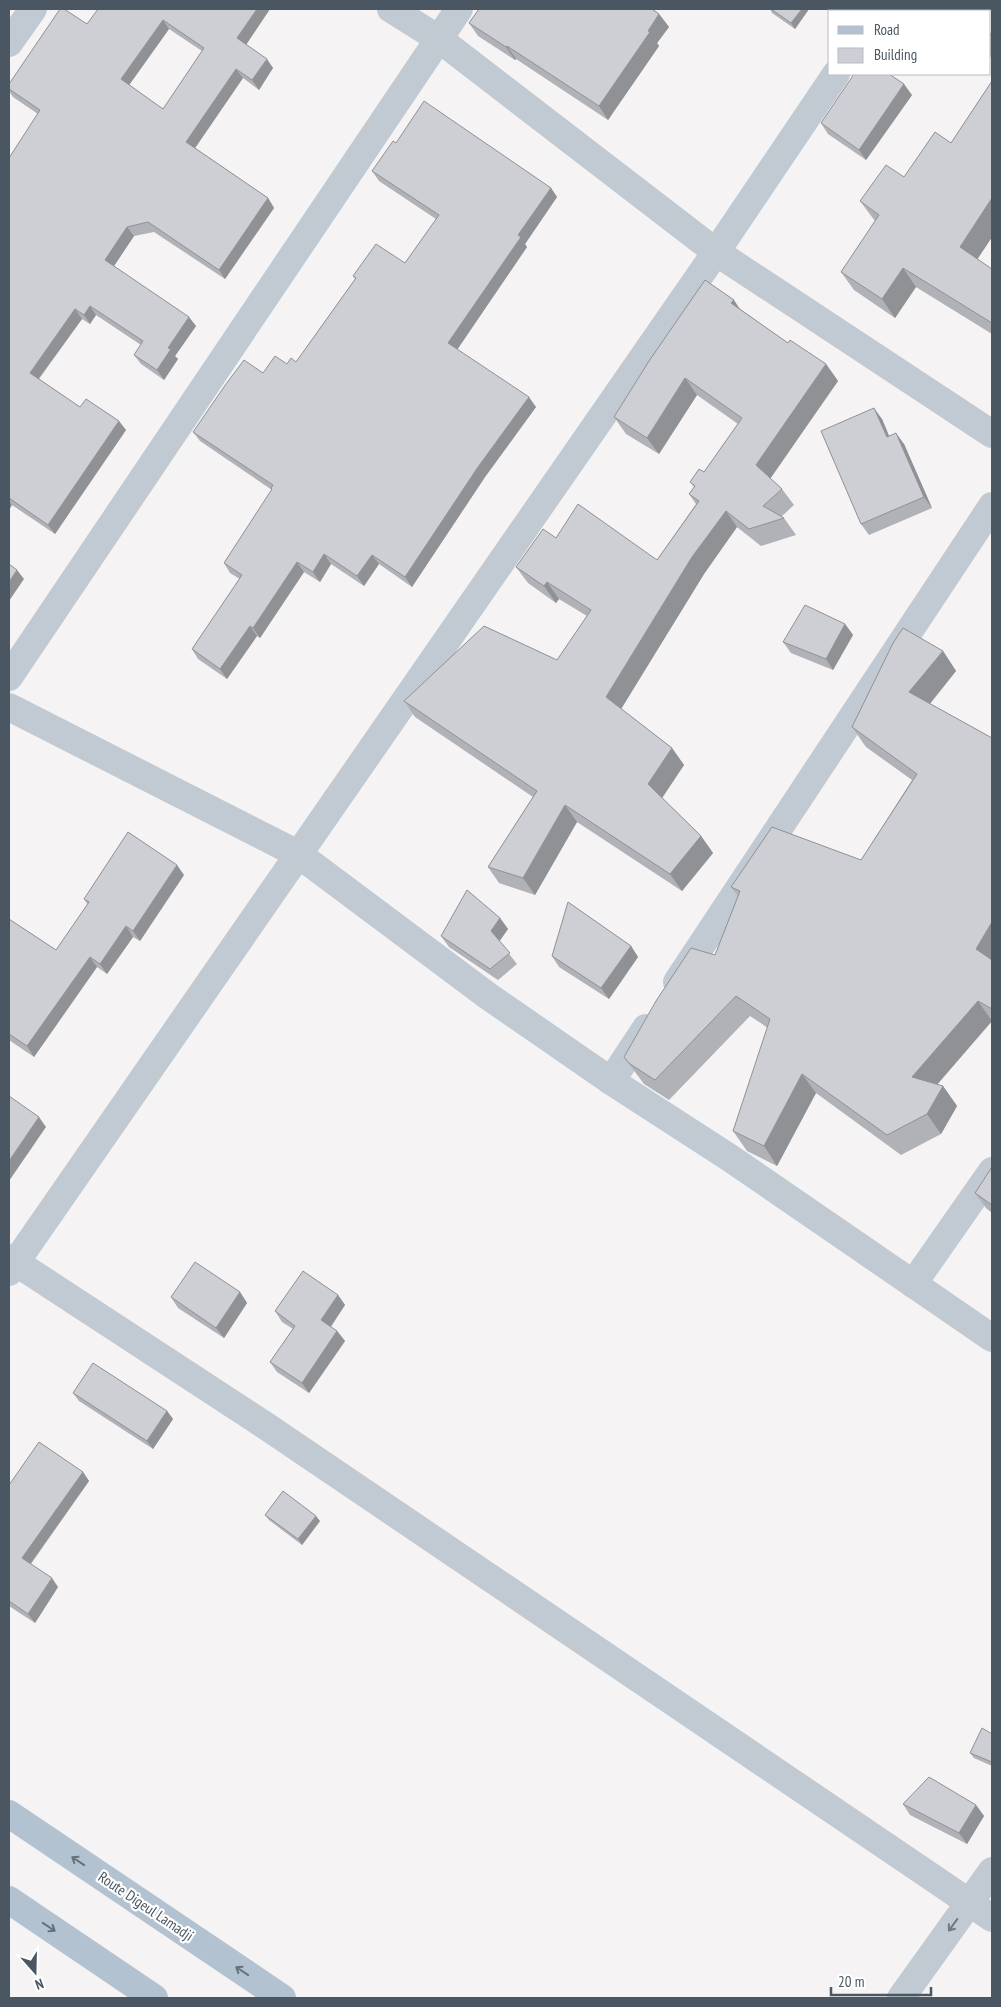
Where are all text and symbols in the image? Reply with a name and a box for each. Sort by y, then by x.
legend [828,10,991,75]
text: Road [874,20,900,39]
text: Building [874,45,917,64]
one-way arrow [72,1855,86,1865]
street label: Route Digeul Lamadji [95,1867,197,1945]
one-way arrow [948,1918,958,1932]
one-way arrow [42,1922,56,1932]
north arrow [10,1947,60,1997]
scale bar [831,1964,931,1996]
one-way arrow [235,1966,249,1976]
text: 20 m [838,1972,864,1991]
text: N [33,1974,46,1994]

